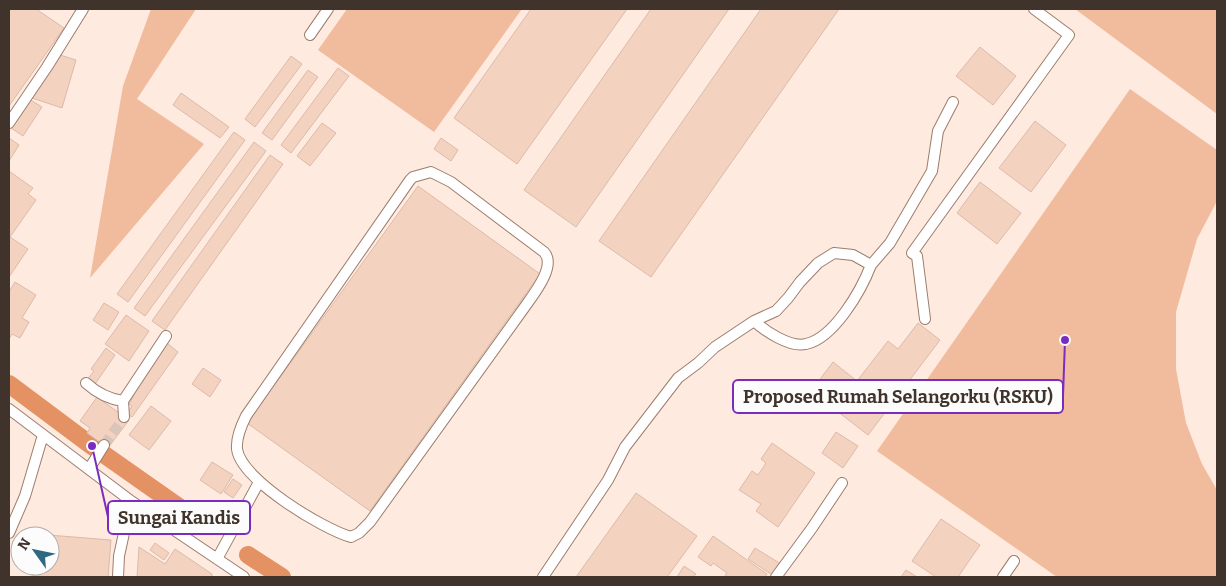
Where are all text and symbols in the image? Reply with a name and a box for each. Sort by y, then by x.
callout: Proposed Rumah Selangorku (RSKU) [733,380,1063,413]
text: Proposed Rumah Selangorku (RSKU) [743,386,1053,408]
callout: Sungai Kandis [108,501,250,534]
text: Sungai Kandis [118,507,240,529]
north arrow [10,526,60,576]
text: N [14,535,35,553]

